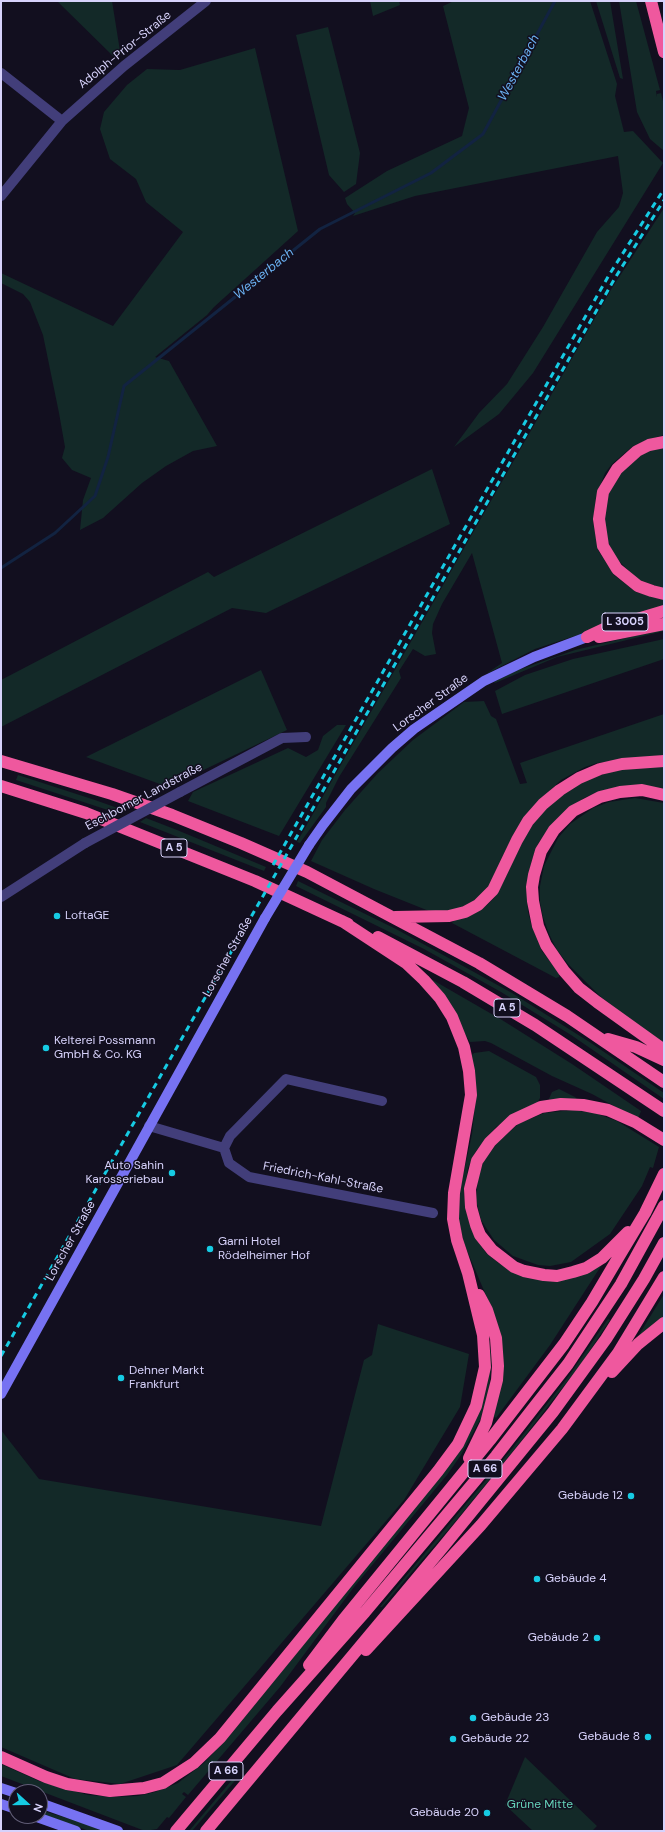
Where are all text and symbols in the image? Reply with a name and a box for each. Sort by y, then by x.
street label: Adolph-Prior-Straße [76,8,174,92]
water label: Westerbach [495,32,543,104]
water label: Westerbach [231,245,297,303]
road number: L 3005 [602,613,648,631]
street label: Lorscher Straße [391,671,471,735]
street label: Eschborner Landstraße [83,760,205,834]
road number: A 5 [161,839,187,857]
place label: LoftaGE [65,909,109,923]
marker: LoftaGE [52,911,62,921]
street label: Lorscher Straße [200,915,256,999]
road number: A 5 [494,999,520,1017]
place label: Kelterei Possmann GmbH & Co. KG [54,1034,155,1062]
marker: Kelterei Possmann GmbH & Co. KG [41,1043,51,1053]
place label: Auto Sahin Karosseriebau [85,1159,164,1187]
street label: Friedrich-Kahl-Straße [262,1159,384,1197]
marker: Auto Sahin Karosseriebau [167,1168,177,1178]
street label: Lorscher Straße [43,1199,99,1283]
place label: Garni Hotel Rödelheimer Hof [218,1235,310,1263]
marker: Garni Hotel Rödelheimer Hof [205,1244,215,1254]
place label: Dehner Markt Frankfurt [129,1364,204,1392]
marker: Dehner Markt Frankfurt [116,1373,126,1383]
road number: A 66 [468,1460,502,1478]
place label: Gebäude 12 [558,1489,623,1503]
marker: Gebäude 12 [626,1491,636,1501]
place label: Gebäude 4 [545,1572,607,1586]
marker: Gebäude 4 [532,1574,542,1584]
place label: Gebäude 2 [528,1631,589,1645]
marker: Gebäude 2 [592,1633,602,1643]
place label: Gebäude 23 [481,1711,549,1725]
marker: Gebäude 23 [468,1713,478,1723]
place label: Gebäude 8 [578,1730,640,1744]
place label: Gebäude 22 [461,1732,529,1746]
marker: Gebäude 8 [643,1732,653,1742]
marker: Gebäude 22 [448,1734,458,1744]
road number: A 66 [209,1762,243,1780]
north arrow [8,1784,48,1824]
park label: Grüne Mitte [507,1798,573,1812]
text: N [30,1802,46,1814]
place label: Gebäude 20 [410,1806,479,1820]
marker: Gebäude 20 [482,1808,492,1818]

